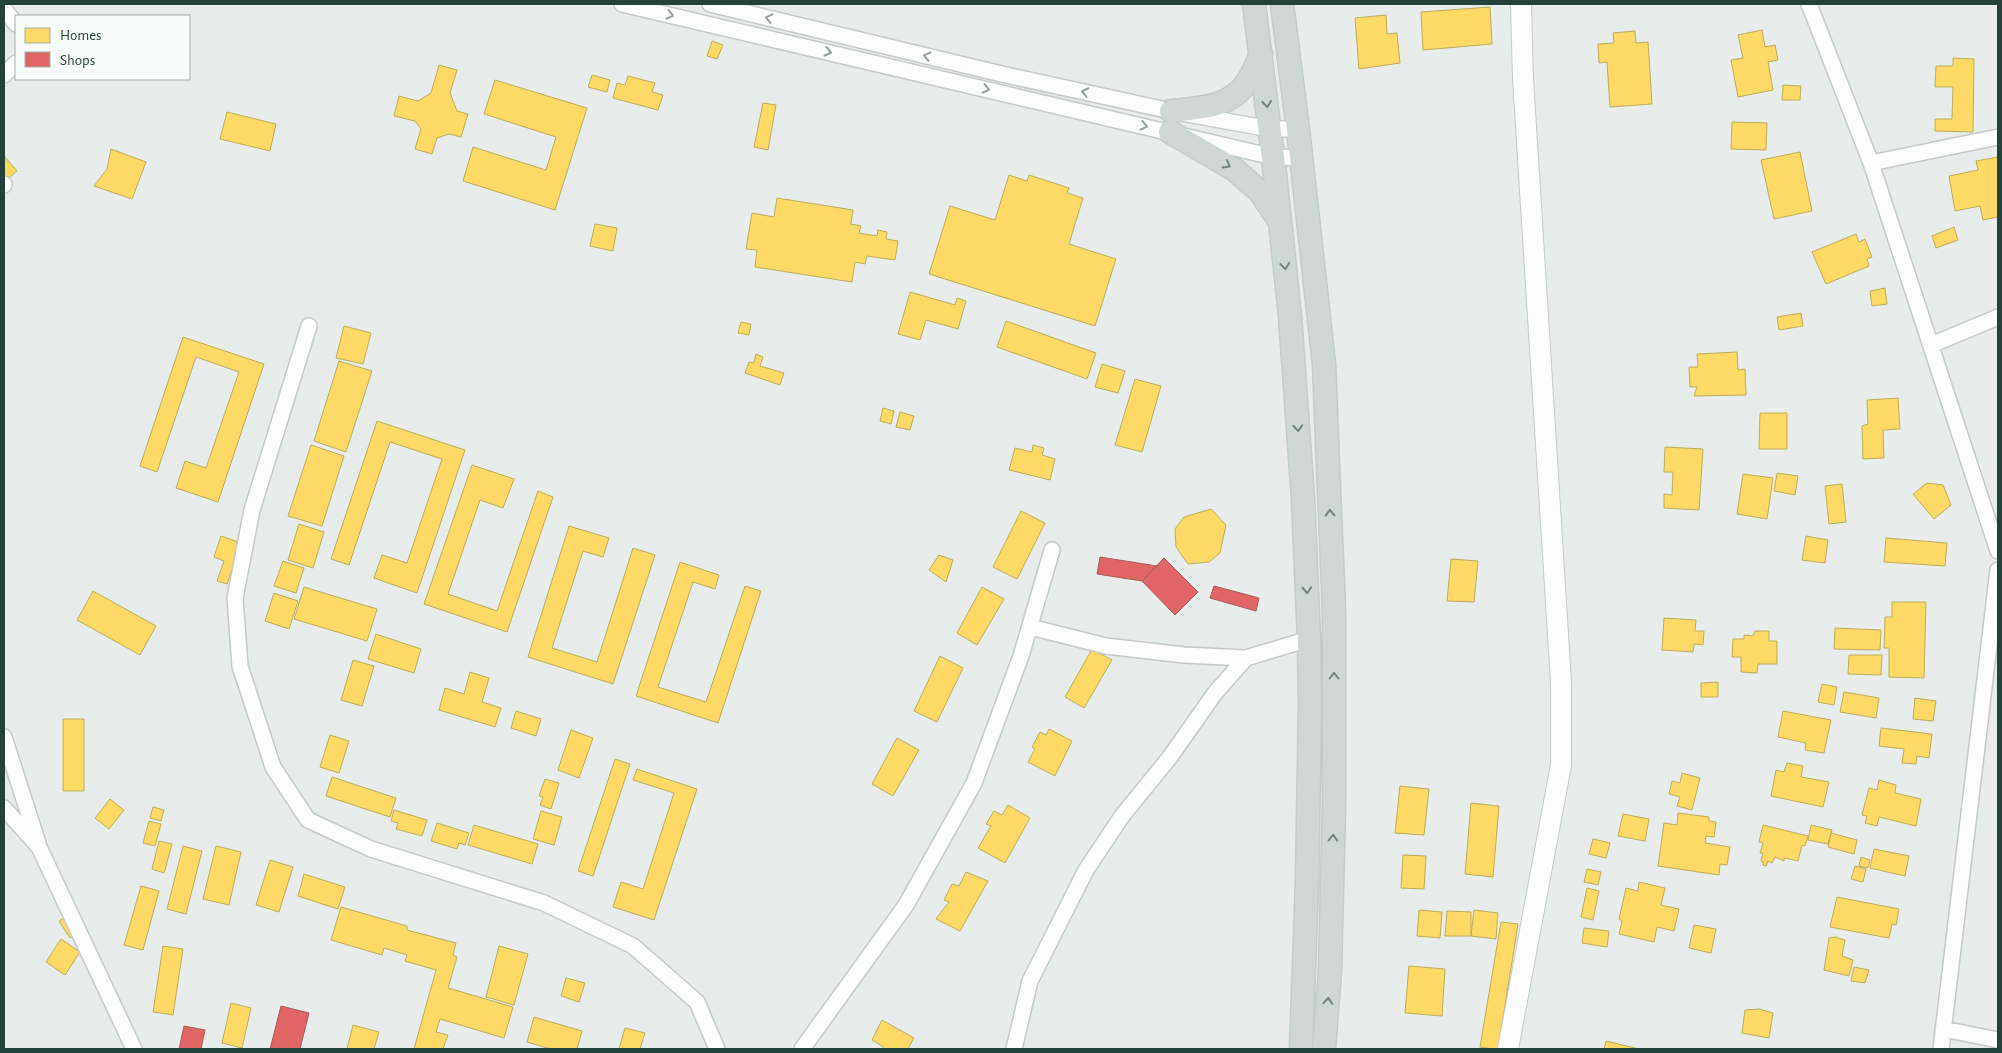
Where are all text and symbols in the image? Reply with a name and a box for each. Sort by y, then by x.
one-way arrow [665,9,674,20]
one-way arrow [764,13,773,24]
legend [15,15,190,80]
text: Homes [60,28,102,43]
one-way arrow [824,46,833,57]
one-way arrow [922,51,931,62]
text: Shops [60,53,95,68]
one-way arrow [982,83,991,94]
one-way arrow [1081,87,1090,98]
one-way arrow [1261,101,1272,109]
one-way arrow [1140,120,1149,131]
one-way arrow [1222,159,1231,169]
one-way arrow [1279,262,1290,270]
one-way arrow [1292,424,1303,432]
one-way arrow [1325,509,1335,517]
one-way arrow [1301,586,1312,594]
one-way arrow [1329,671,1339,679]
one-way arrow [1328,834,1338,842]
one-way arrow [1322,996,1333,1004]

